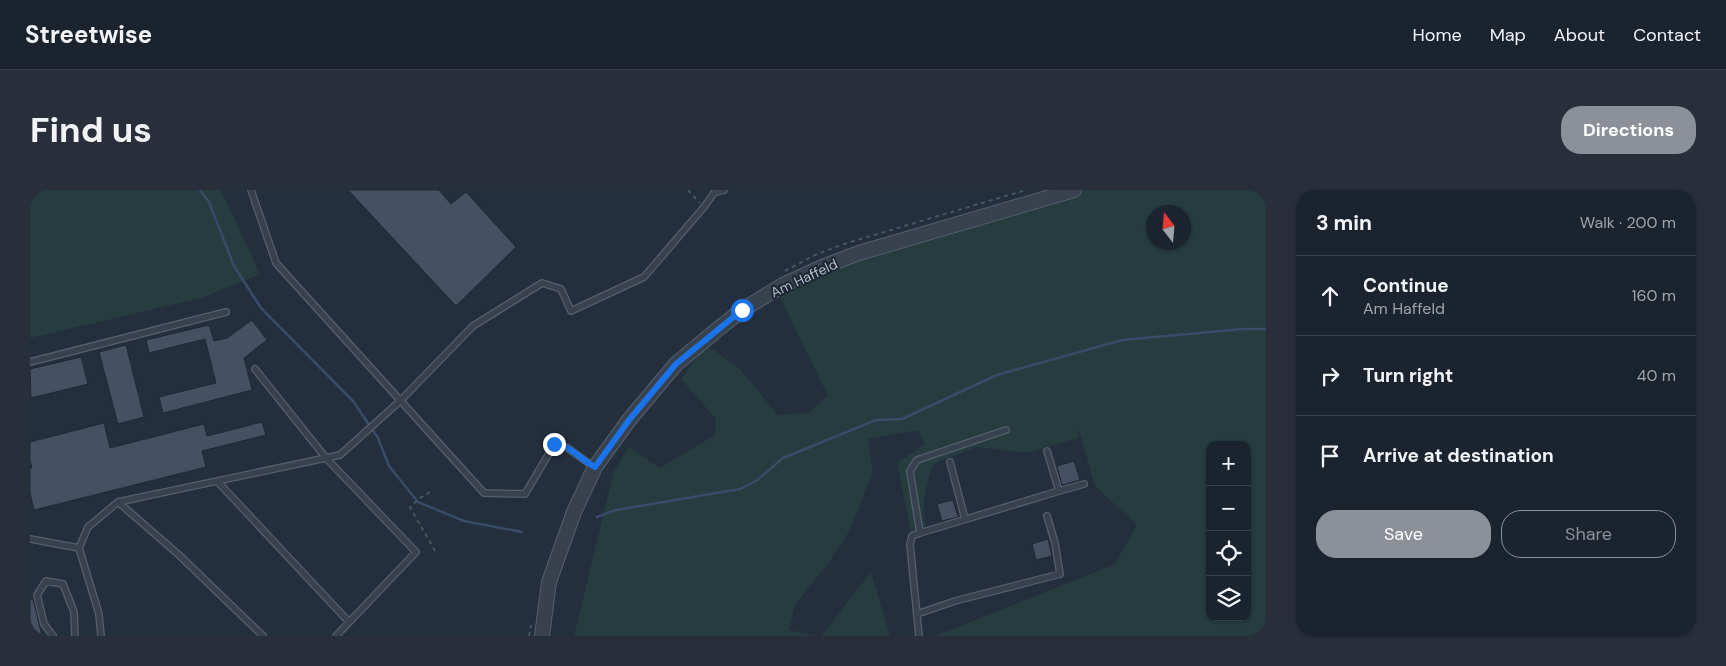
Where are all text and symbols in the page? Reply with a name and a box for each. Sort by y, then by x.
text: Streetwise [25,19,152,50]
text: Home [1412,23,1462,47]
text: Map [1490,23,1526,47]
text: About [1554,23,1605,47]
text: Contact [1633,23,1701,47]
button: Directions [1561,106,1696,154]
text: Find us [30,107,152,153]
north arrow [1146,205,1191,250]
text: 3 min [1316,209,1372,237]
text: Walk · 200 m [1580,212,1676,233]
street label: Am Haffeld [768,255,840,301]
text: Continue [1363,273,1449,298]
icon: ahead [1316,282,1344,310]
text: 160 m [1632,285,1676,306]
text: Am Haffeld [1363,298,1445,319]
route start [731,299,754,322]
icon: right [1316,362,1344,390]
text: Turn right [1363,363,1453,388]
text: 40 m [1637,365,1676,386]
route end [543,433,566,456]
map controls [1206,441,1251,621]
button: + [1206,441,1251,486]
icon: arrive [1316,442,1344,470]
text: Arrive at destination [1363,443,1554,468]
button: − [1206,486,1251,531]
button: Save [1316,510,1491,558]
button: Share [1501,510,1676,558]
button: locate [1206,531,1251,576]
button: layers [1206,576,1251,621]

